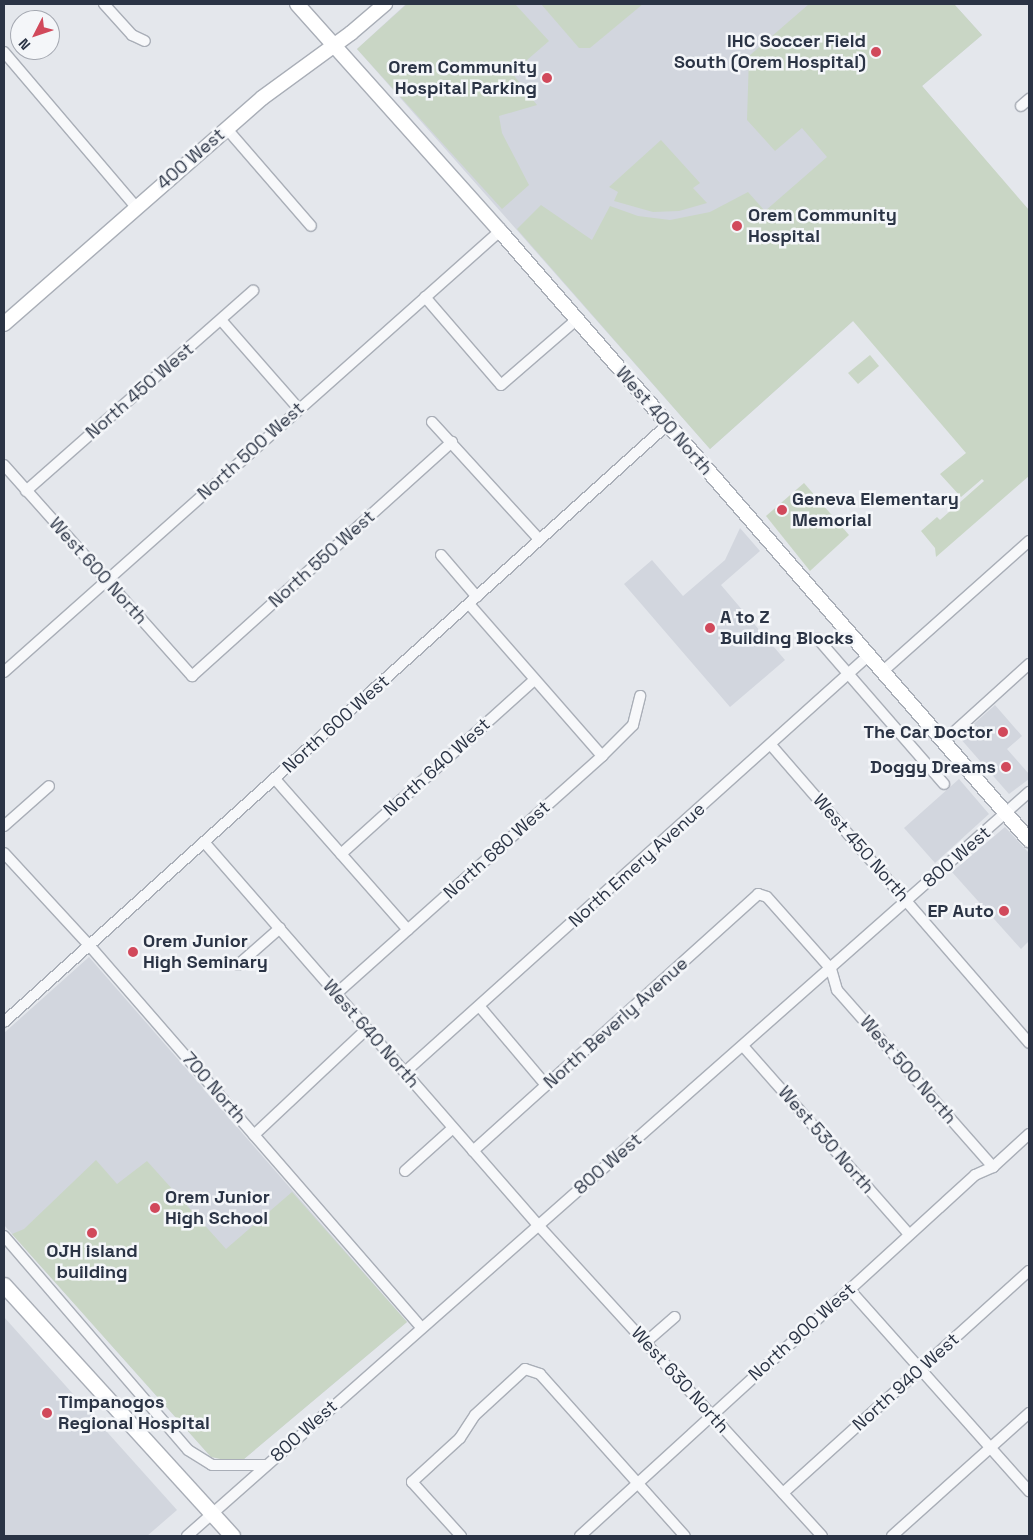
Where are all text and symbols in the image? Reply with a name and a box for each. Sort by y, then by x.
north arrow [10,10,60,60]
place label: IHC Soccer Field South (Orem Hospital) [674,31,866,74]
text: N [15,35,34,54]
marker: IHC Soccer Field South (Orem Hospital) [870,46,882,58]
place label: Orem Community Hospital Parking [388,57,537,100]
marker: Orem Community Hospital Parking [541,72,553,84]
street label: 400 West [153,124,229,194]
place label: Orem Community Hospital [748,205,897,248]
marker: Orem Community Hospital [730,219,744,233]
street label: North 450 West [82,338,198,444]
street label: West 400 North [611,362,717,480]
street label: North 500 West [193,397,309,505]
place label: Geneva Elementary Memorial [792,489,959,532]
marker: Geneva Elementary Memorial [776,504,788,516]
street label: North 550 West [265,506,379,612]
street label: West 600 North [44,513,152,629]
place label: A to Z Building Blocks [720,607,854,650]
marker: A to Z Building Blocks [704,622,716,634]
street label: North 600 West [278,670,394,778]
street label: North 640 West [379,713,495,821]
place label: The Car Doctor [863,721,993,743]
marker: The Car Doctor [997,726,1009,738]
place label: Doggy Dreams [870,756,996,778]
marker: Doggy Dreams [1000,761,1012,773]
street label: West 450 North [808,790,914,906]
street label: North 680 West [439,797,555,903]
street label: North Emery Avenue [564,798,710,932]
street label: 800 West [919,822,995,892]
place label: EP Auto [927,900,994,922]
marker: EP Auto [998,905,1010,917]
place label: Orem Junior High Seminary [143,931,268,974]
marker: Orem Junior High Seminary [127,946,139,958]
street label: North Beverly Avenue [540,953,692,1093]
street label: West 640 North [318,976,424,1092]
street label: West 500 North [855,1012,961,1128]
street label: 700 North [177,1048,251,1128]
street label: West 530 North [773,1082,879,1198]
street label: 800 West [570,1129,646,1199]
place label: Orem Junior High School [165,1187,270,1230]
marker: Orem Junior High School [149,1202,161,1214]
marker: OJH island building [86,1227,98,1239]
place label: OJH island building [46,1241,138,1284]
street label: North 900 West [744,1278,860,1386]
street label: West 630 North [627,1322,733,1438]
street label: North 940 West [848,1328,964,1436]
place label: Timpanogos Regional Hospital [58,1392,210,1435]
street label: 800 West [266,1395,342,1467]
marker: Timpanogos Regional Hospital [40,1406,54,1420]

